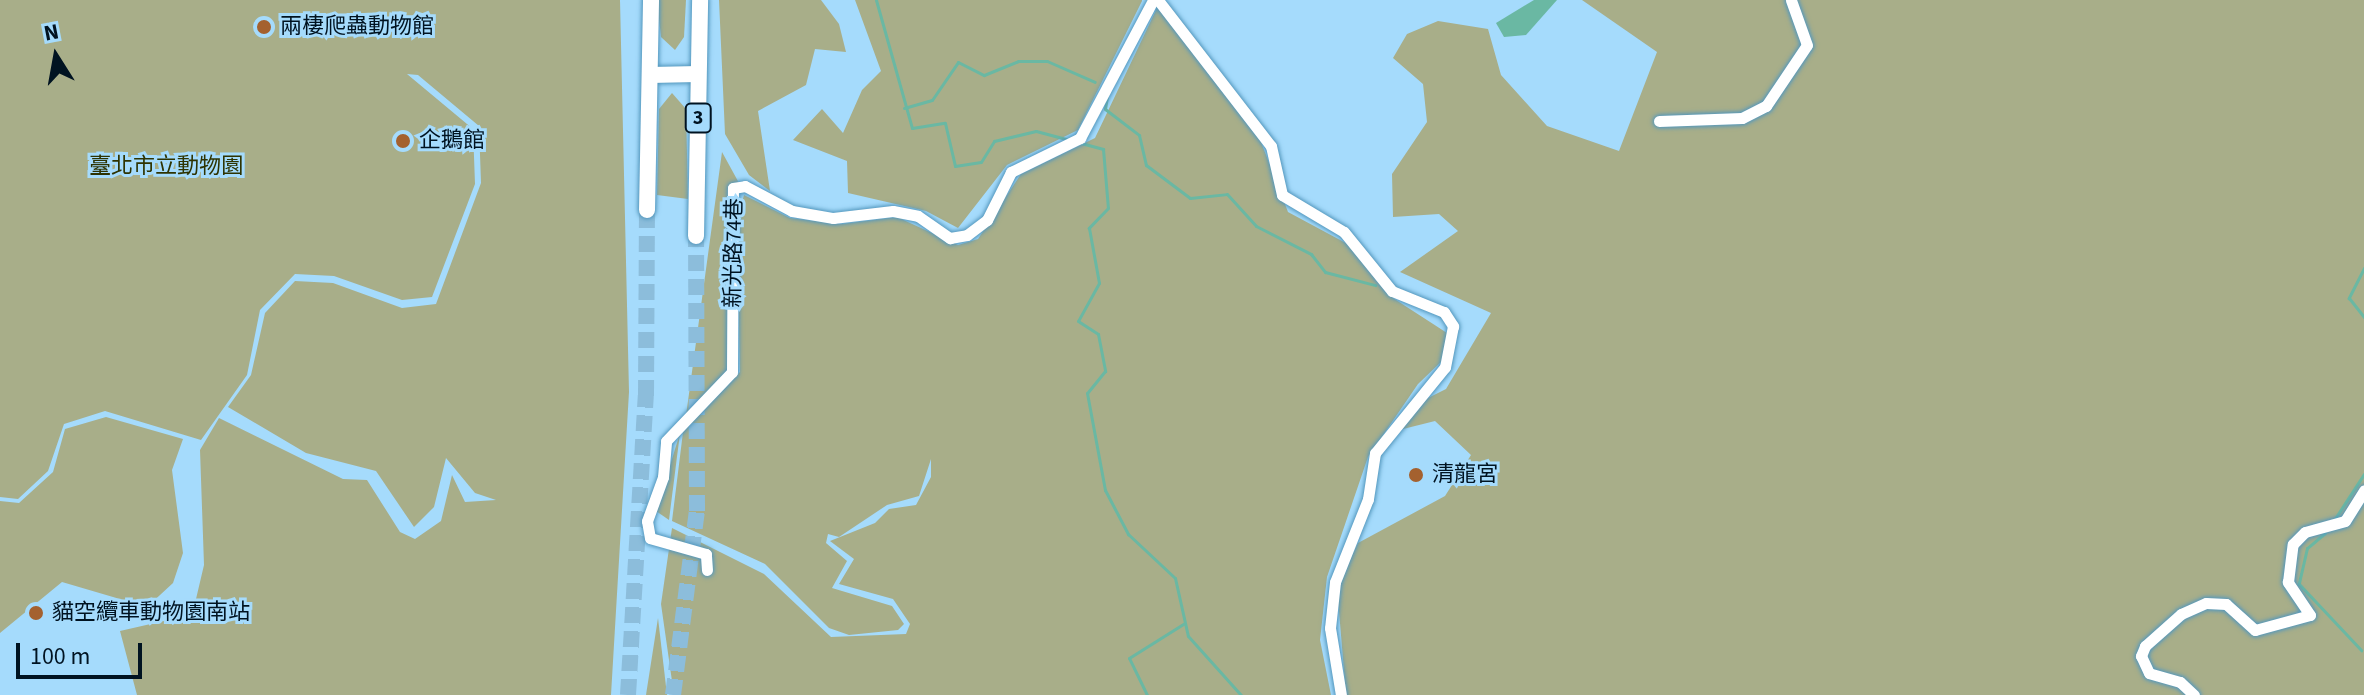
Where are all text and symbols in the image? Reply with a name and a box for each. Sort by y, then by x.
place label: 兩棲爬蟲動物館 [280,14,434,40]
text: N [41,15,62,50]
north arrow [16,16,96,96]
marker: 兩棲爬蟲動物館 [255,18,273,36]
road number: 3 [684,102,712,134]
place label: 企鵝館 [419,128,485,154]
marker: 企鵝館 [394,132,412,150]
park label: 臺北市立動物園 [89,154,243,180]
street label: 新光路74巷 [720,198,748,308]
place label: 清龍宮 [1432,462,1498,488]
marker: 清龍宮 [1407,466,1425,484]
place label: 貓空纜車動物園南站 [52,600,250,626]
marker: 貓空纜車動物園南站 [27,604,45,622]
scale bar [20,627,146,677]
text: 100 m [30,639,90,674]

